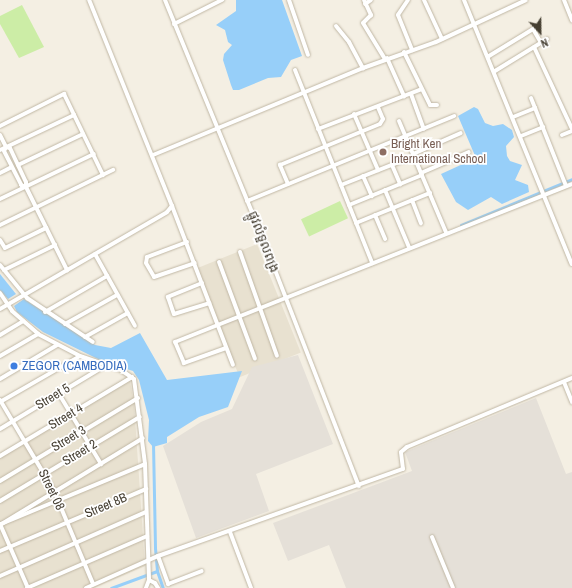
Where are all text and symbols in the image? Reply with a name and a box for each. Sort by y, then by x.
north arrow [520,12,560,52]
text: N [539,35,550,51]
place label: Bright Ken International School [391,137,486,168]
marker: Bright Ken International School [378,147,388,157]
street label: ផ្លូវលំទួលពង្រ [244,209,282,275]
place label: ZEGOR (CAMBODIA) [22,358,127,374]
marker: ZEGOR (CAMBODIA) [9,361,19,371]
street label: Street 5 [33,381,73,413]
street label: Street 4 [46,401,86,433]
street label: Street 3 [49,423,89,455]
street label: Street 2 [60,437,100,469]
street label: Street 08 [35,467,67,513]
street label: Street 8B [82,490,130,522]

